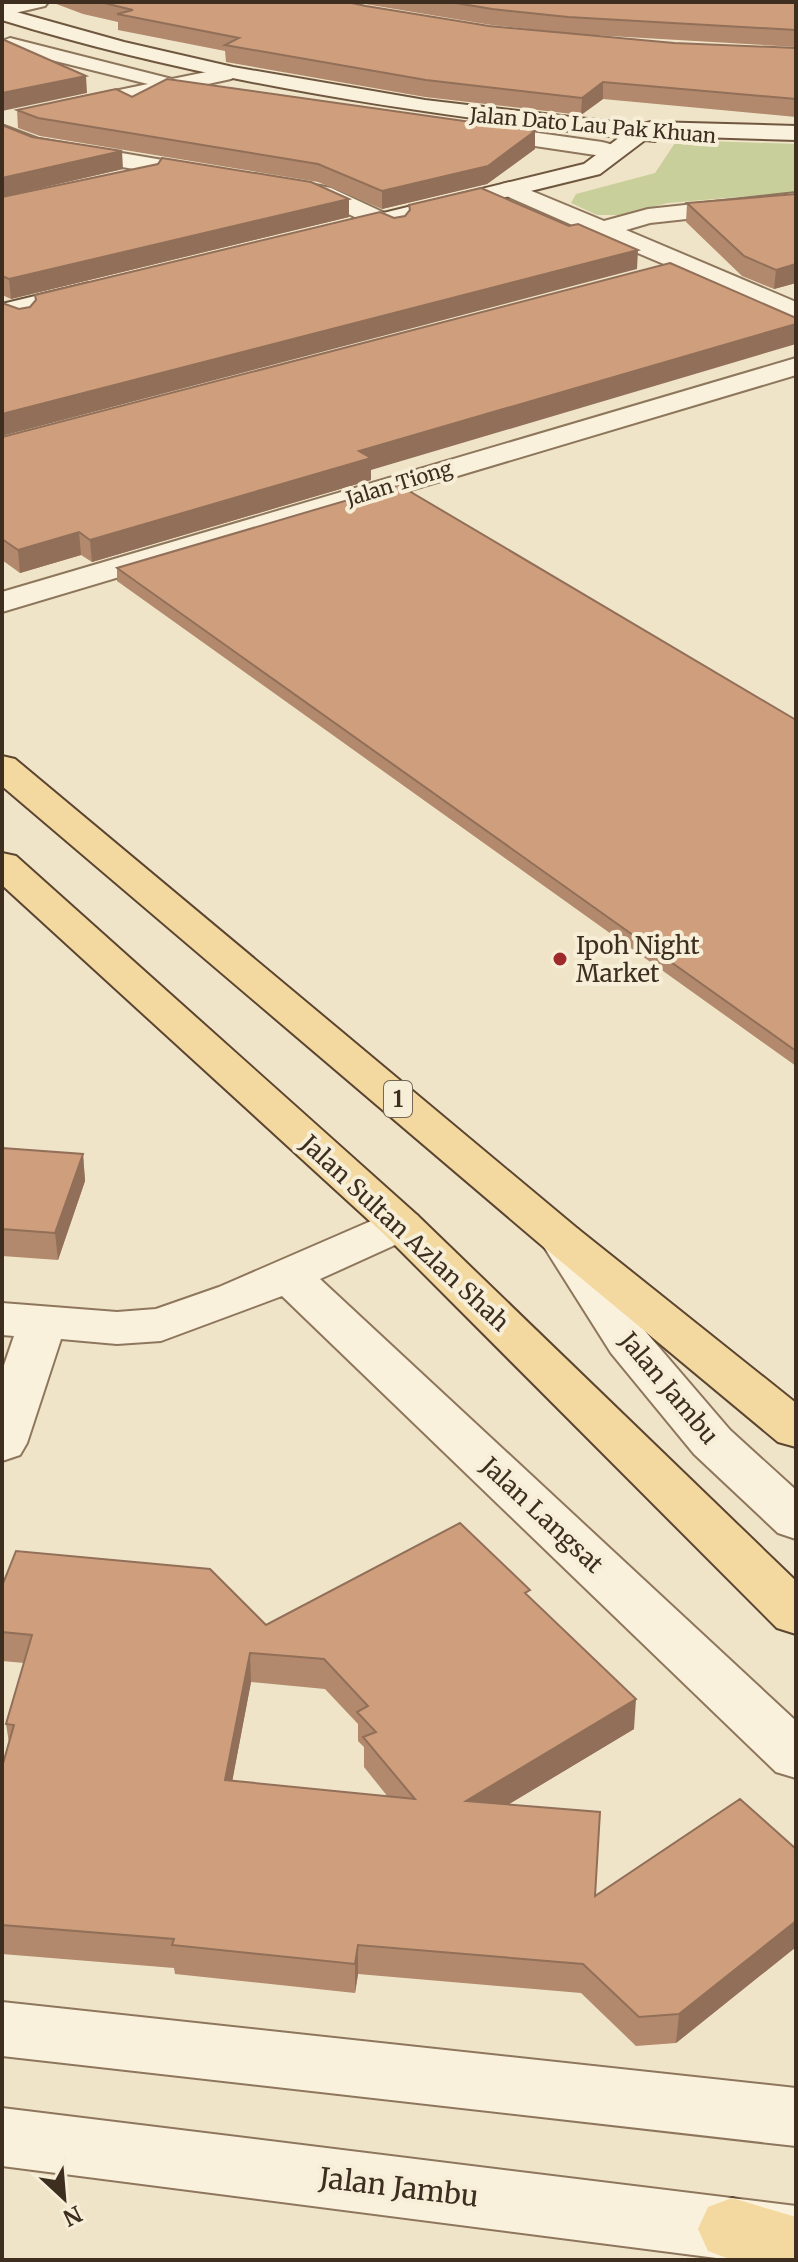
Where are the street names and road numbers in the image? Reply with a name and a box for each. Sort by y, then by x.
street label: Jalan Dato Lau Pak Khuan [468,102,717,148]
street label: Jalan Tiong [342,455,455,511]
road number: 1 [384,1081,412,1117]
street label: Jalan Sultan Azlan Shah [294,1128,516,1338]
street label: Jalan Jambu [612,1325,725,1451]
street label: Jalan Langsat [474,1450,610,1580]
street label: Jalan Jambu [316,2159,481,2215]

